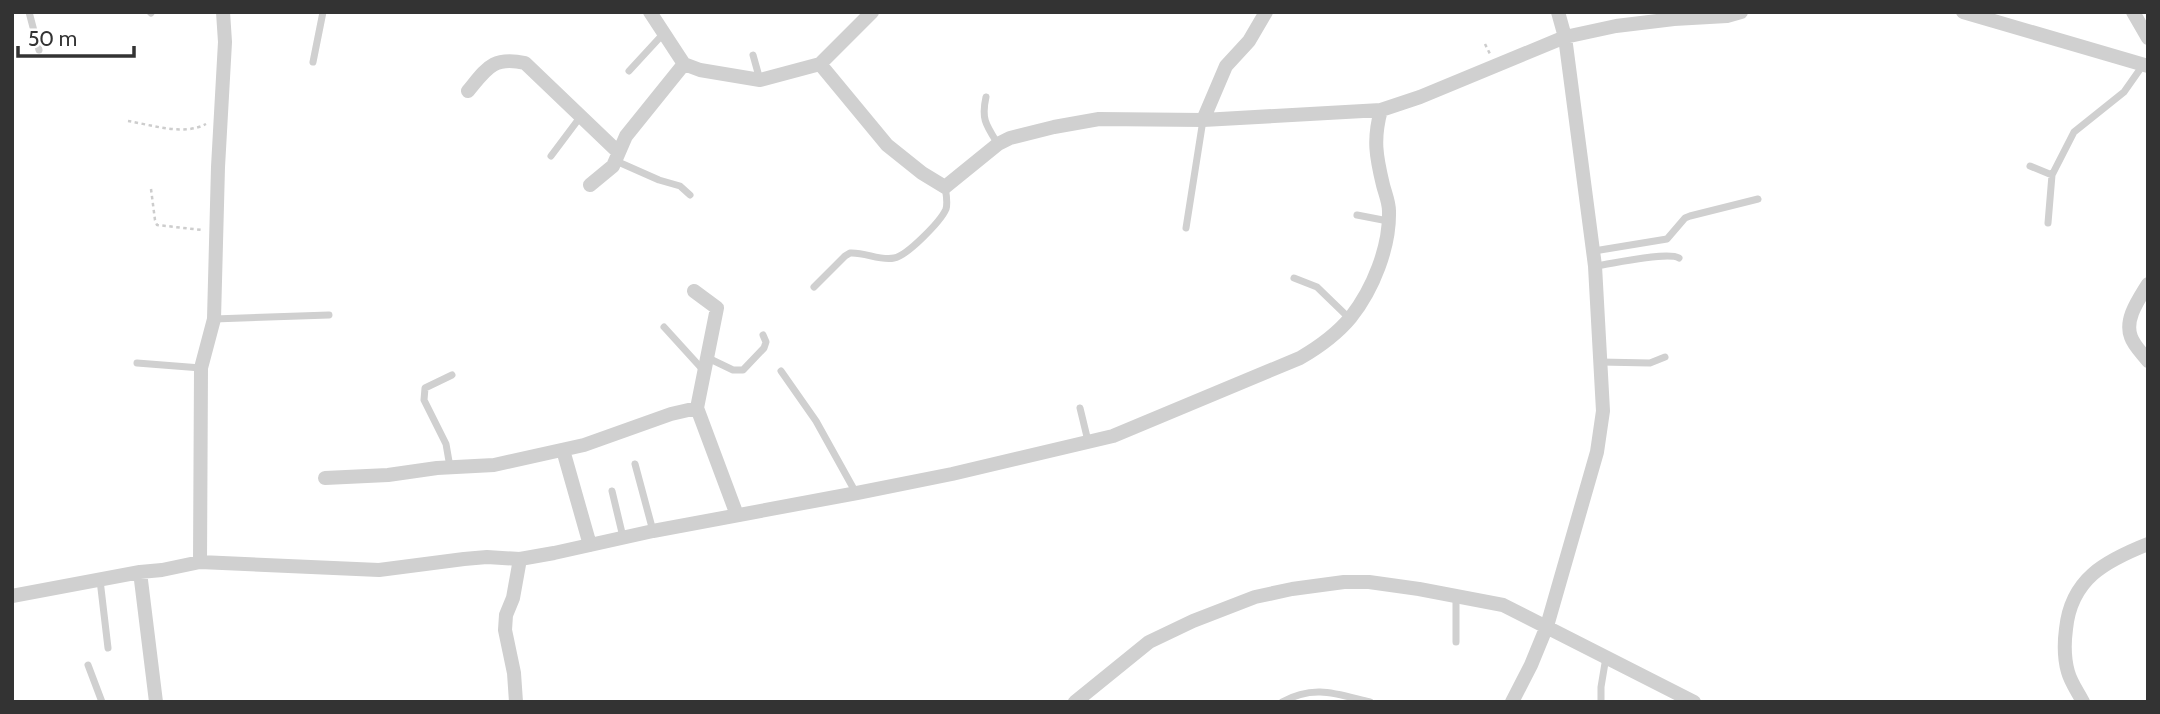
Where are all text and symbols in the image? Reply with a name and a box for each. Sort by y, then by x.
scale bar [18,14,133,58]
text: 50 m [28,26,77,51]

